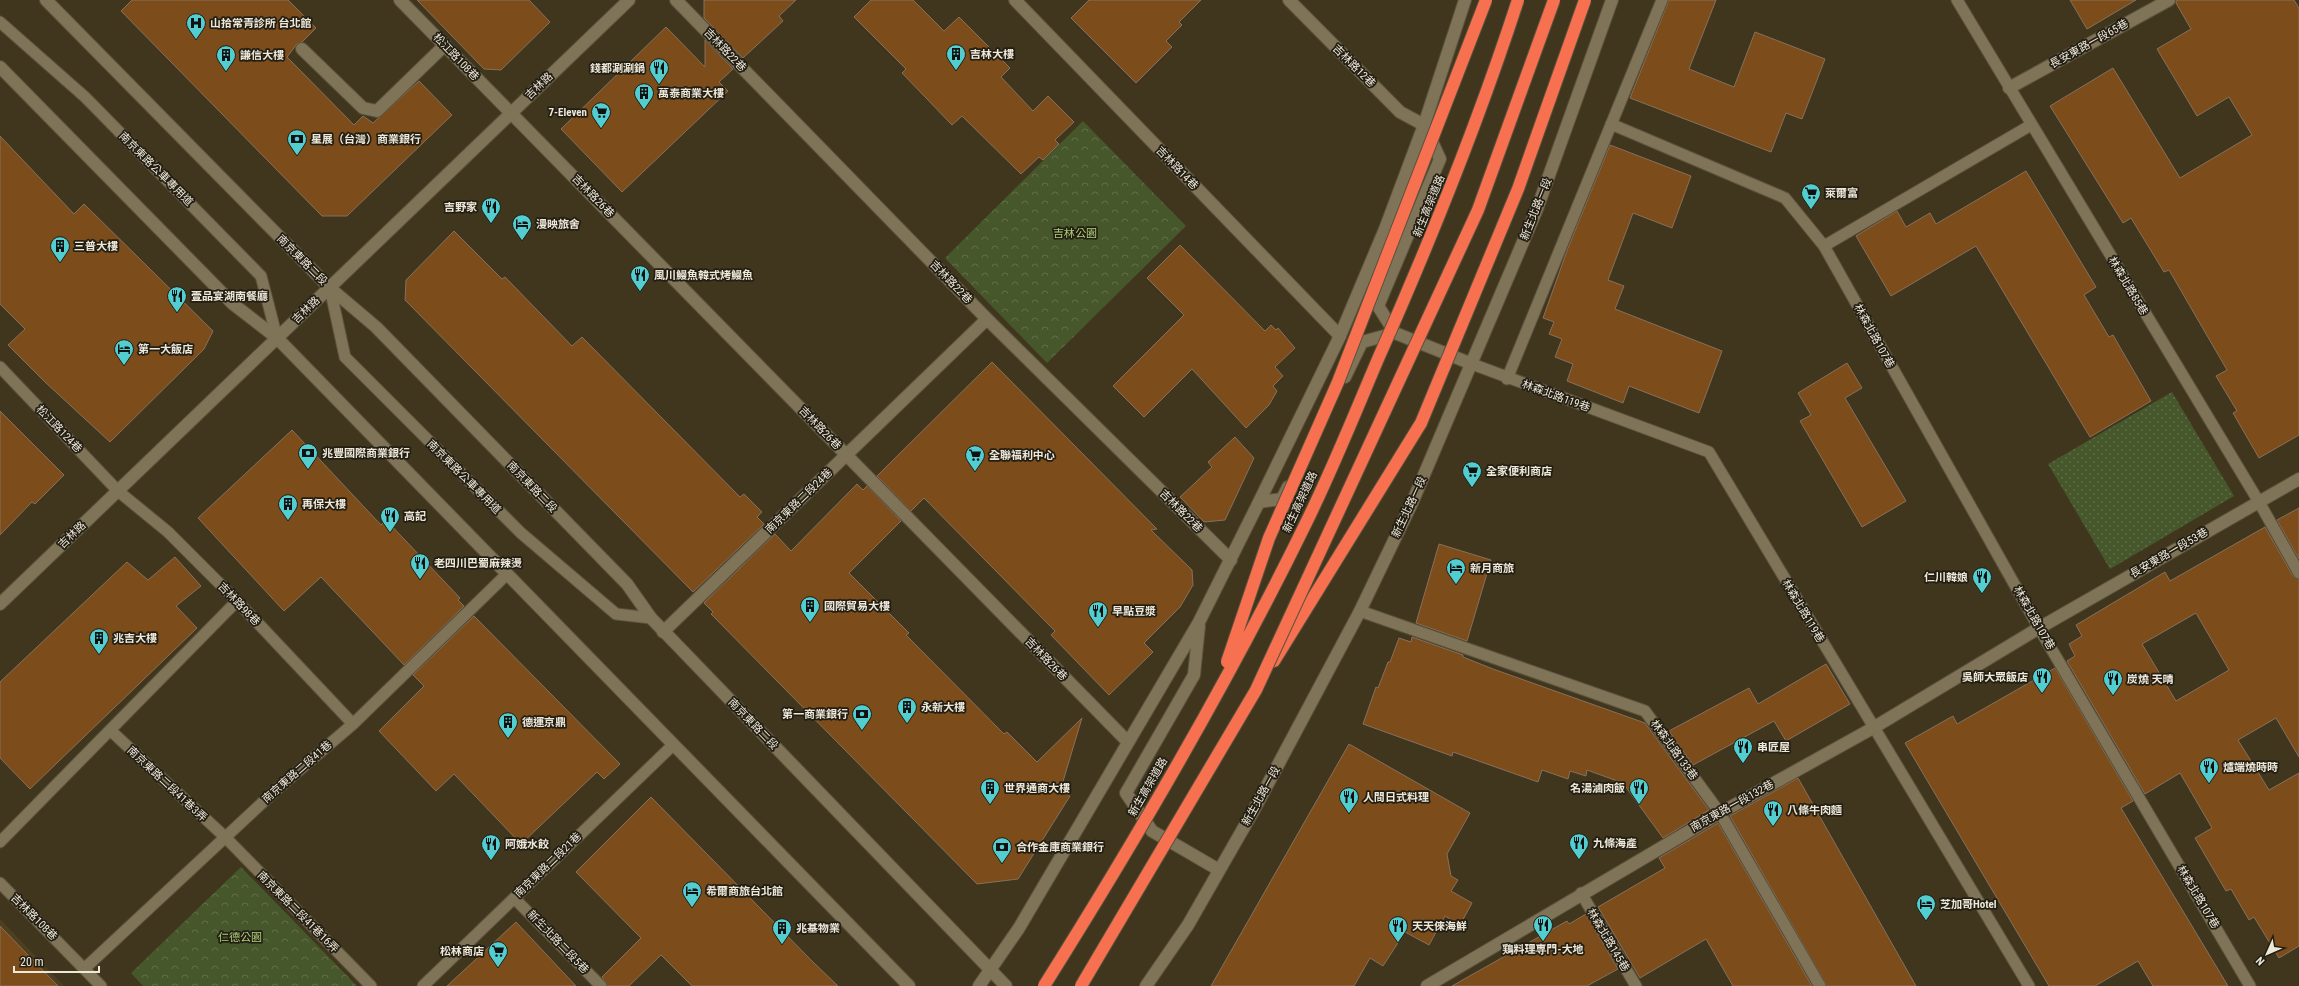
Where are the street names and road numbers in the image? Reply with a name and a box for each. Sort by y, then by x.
street label: 長安東路一段65巷 [2047,17,2131,71]
street label: 吉林路22巷 [701,26,749,74]
street label: 松江路108巷 [430,31,482,83]
street label: 吉林路12巷 [1330,42,1378,90]
street label: 吉林路 [523,70,555,102]
street label: 南京東路公車專用道 [116,129,196,209]
street label: 吉林路14巷 [1153,144,1201,192]
street label: 吉林路26巷 [569,172,617,220]
street label: 新生高架道路 [1411,173,1447,239]
street label: 新生北路一段 [1518,176,1554,242]
street label: 南京東路二段 [274,232,330,288]
street label: 林森北路85巷 [2105,254,2151,318]
street label: 吉林路22巷 [927,258,975,306]
street label: 吉林路 [290,294,322,326]
street label: 林森北路107巷 [1851,302,1897,370]
street label: 林森北路119巷 [1520,378,1592,414]
street label: 松江路124巷 [33,403,85,455]
street label: 吉林路26巷 [796,404,844,452]
street label: 南京東路公車專用道 [424,437,504,517]
street label: 南京東路二段 [504,459,560,515]
street label: 南京東路二段24巷 [763,466,835,536]
street label: 新生高架道路 [1280,469,1320,535]
street label: 新生北路一段 [1389,474,1429,540]
street label: 吉林路22巷 [1157,487,1205,535]
street label: 吉林路 [56,519,88,551]
street label: 長安東路一段53巷 [2128,525,2210,581]
street label: 林森北路119巷 [1779,577,1827,645]
street label: 吉林路98巷 [215,580,263,628]
street label: 林森北路107巷 [2011,584,2057,652]
street label: 吉林路26巷 [1022,635,1070,683]
street label: 南京東路二段 [725,696,781,752]
street label: 林森北路133巷 [1648,717,1700,783]
street label: 南京東路二段41巷 [260,738,334,806]
street label: 南京東路二段41巷3弄 [124,744,210,824]
street label: 新生高架道路 [1126,755,1170,819]
street label: 新生北路一段 [1239,764,1283,828]
street label: 南京東路一段132巷 [1688,778,1776,834]
street label: 南京東路二段21巷 [512,830,584,900]
street label: 林森北路107巷 [2174,863,2222,931]
street label: 南京東路二段41巷16弄 [255,869,341,955]
street label: 吉林路108巷 [8,891,60,943]
street label: 林森北路145巷 [1584,906,1632,974]
street label: 新生北路二段5巷 [525,908,591,976]

